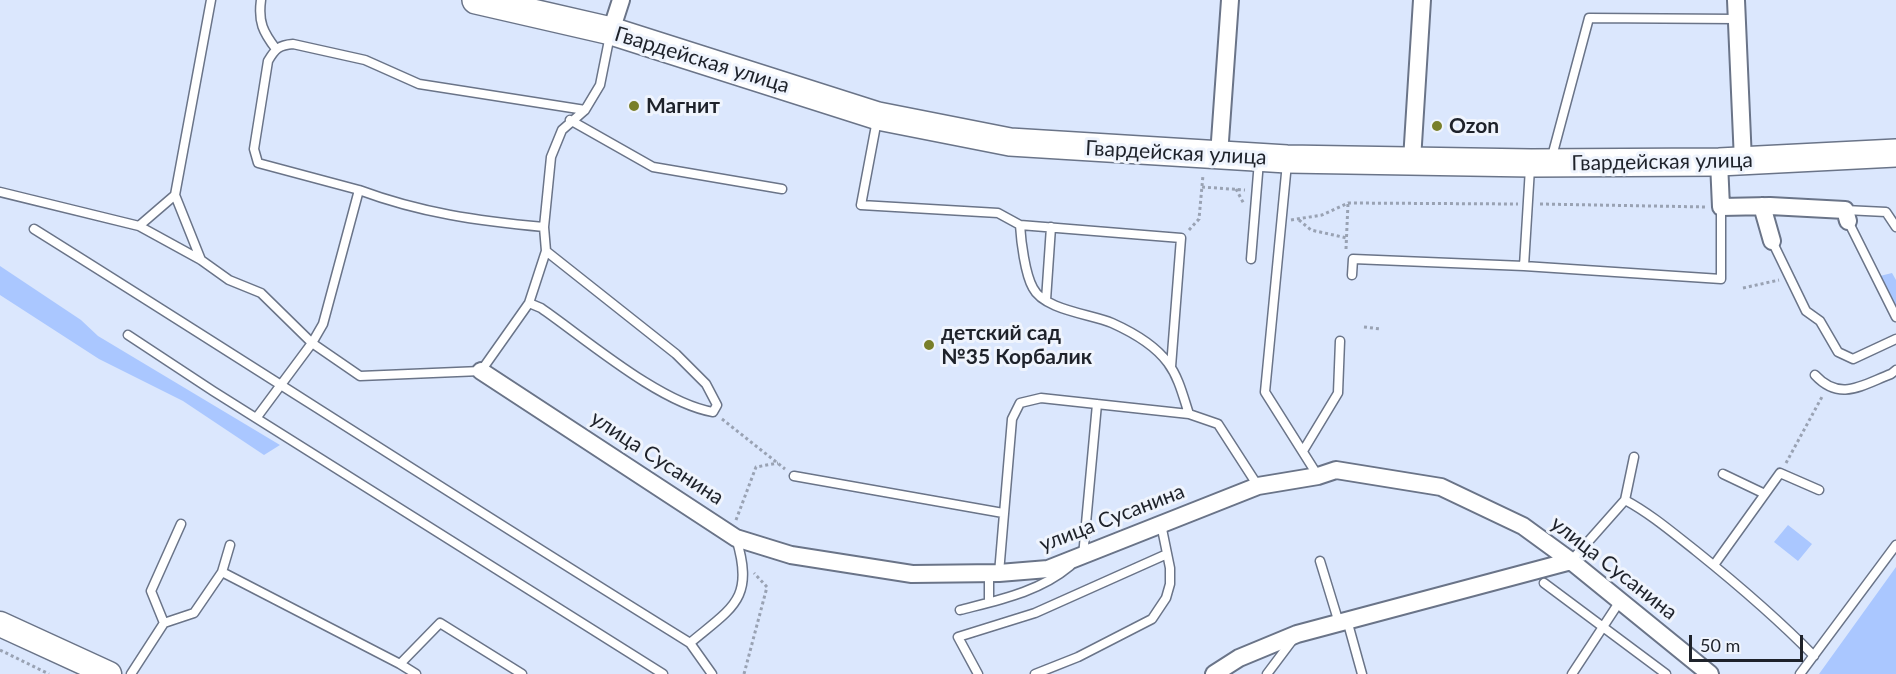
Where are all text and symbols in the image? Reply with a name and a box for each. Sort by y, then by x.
street label: Гвардейская улица [612,21,792,99]
place label: Магнит [646,93,720,119]
marker: Магнит [627,99,641,113]
place label: Ozon [1449,113,1499,139]
marker: Ozon [1430,119,1444,133]
street label: Гвардейская улица [1085,136,1267,170]
street label: Гвардейская улица [1571,148,1753,176]
place label: детский сад №35 Корбалик [941,320,1092,370]
marker: детский сад №35 Корбалик [922,338,936,352]
street label: улица Сусанина [586,406,728,510]
street label: улица Сусанина [1036,479,1188,557]
street label: улица Сусанина [1546,511,1682,625]
scale bar [1692,623,1806,661]
text: 50 m [1700,634,1740,656]

